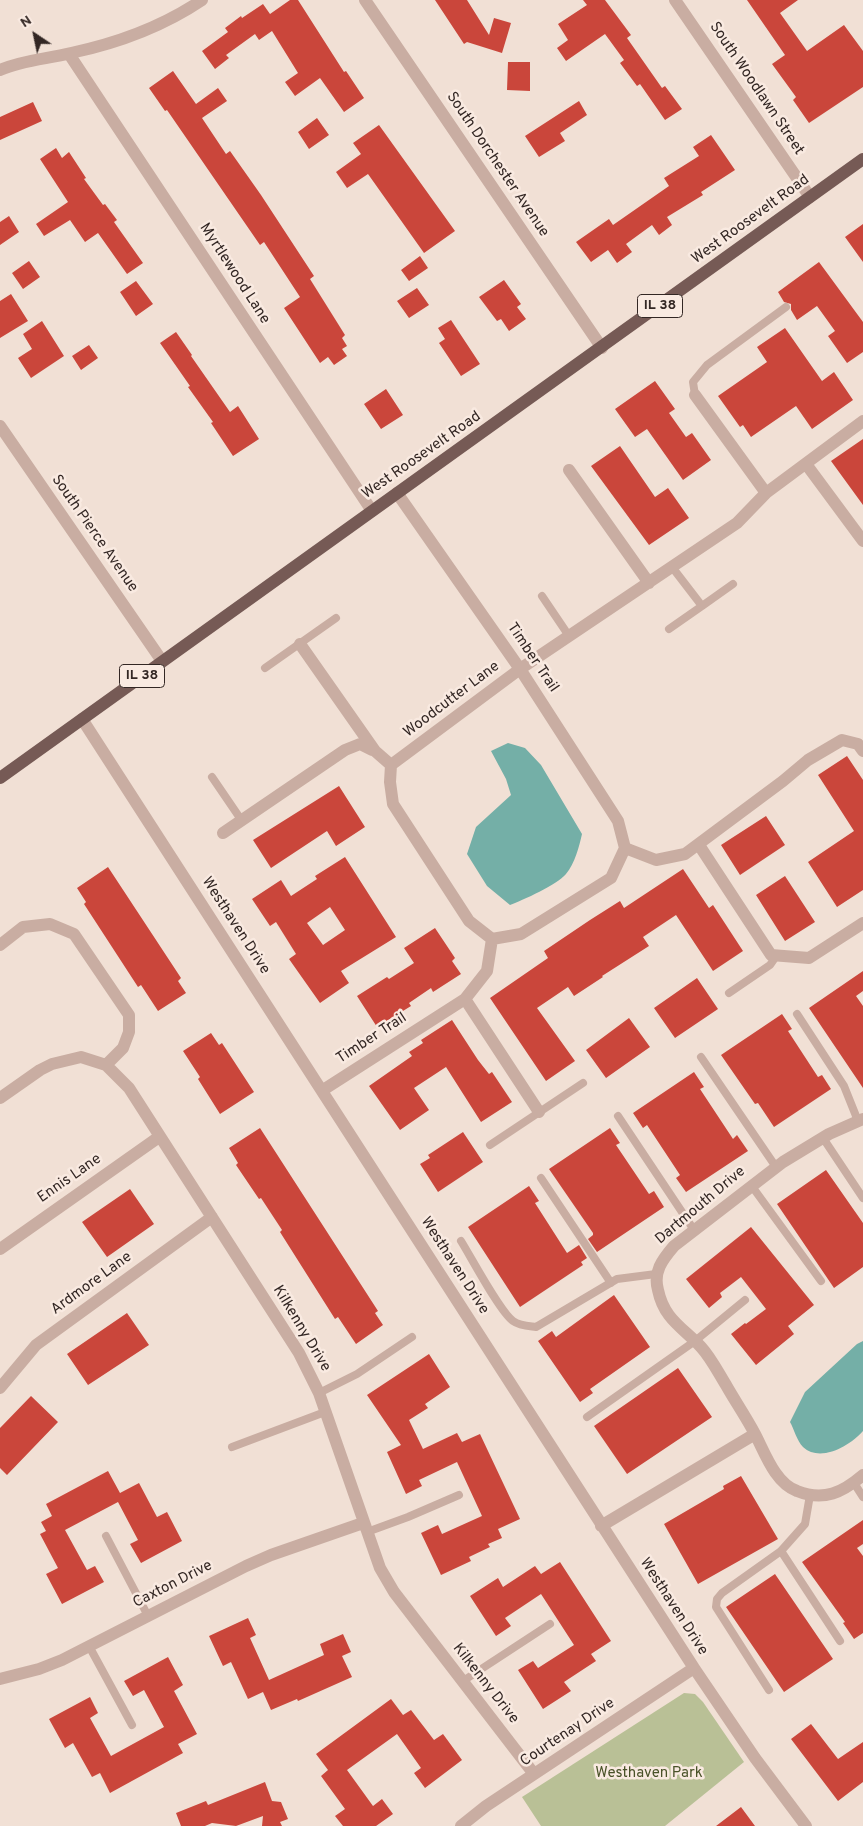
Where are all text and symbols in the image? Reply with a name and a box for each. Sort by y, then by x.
north arrow [10,10,60,60]
text: N [17,12,35,32]
street label: South Woodlawn Street [705,19,807,159]
street label: South Dorchester Avenue [442,89,552,241]
street label: West Roosevelt Road [689,171,813,269]
street label: Myrtlewood Lane [195,220,273,328]
road number: IL 38 [638,294,682,318]
street label: West Roosevelt Road [359,408,485,504]
street label: South Pierce Avenue [47,472,141,596]
street label: Timber Trail [502,620,562,696]
street label: Woodcutter Lane [400,658,504,742]
road number: IL 38 [120,664,164,688]
street label: Westhaven Drive [197,874,273,978]
street label: Timber Trail [334,1010,410,1068]
street label: Ennis Lane [35,1151,105,1207]
street label: Dartmouth Drive [652,1163,750,1249]
street label: Westhaven Drive [416,1214,492,1318]
street label: Ardmore Lane [48,1249,136,1319]
street label: Kilkenny Drive [268,1283,334,1375]
street label: Westhaven Drive [635,1555,711,1659]
street label: Caxton Drive [130,1557,216,1613]
street label: Kilkenny Drive [448,1640,522,1728]
street label: Courtenay Drive [517,1695,619,1771]
park label: Westhaven Park [595,1765,703,1783]

